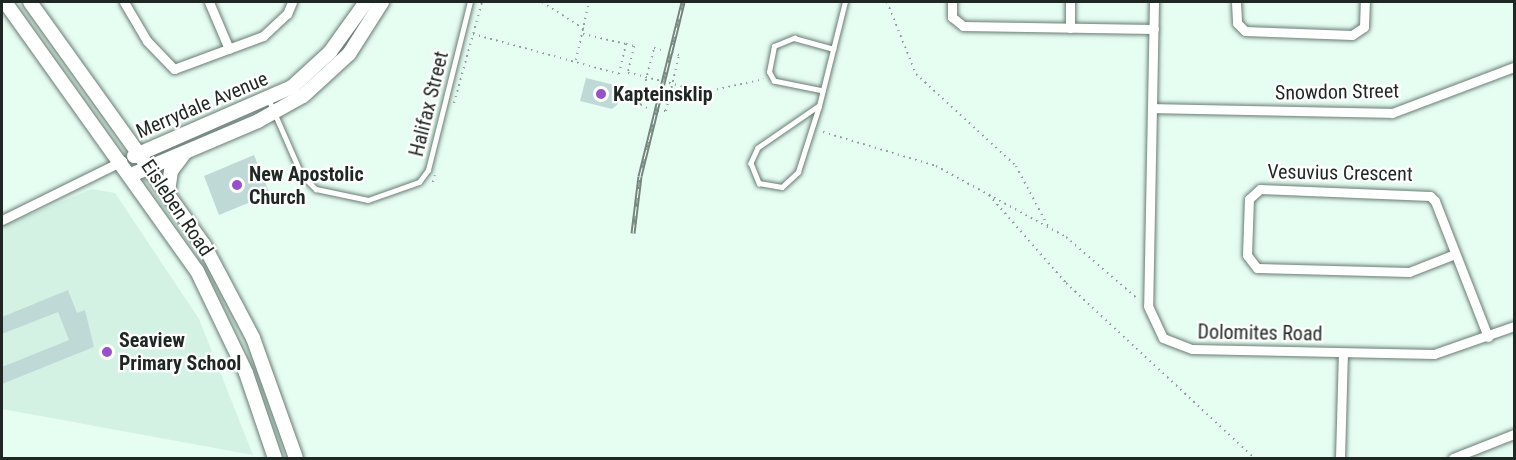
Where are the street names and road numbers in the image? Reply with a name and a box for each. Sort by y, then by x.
street label: Halifax Street [404,49,454,159]
street label: Merrydale Avenue [133,66,271,144]
street label: Snowdon Street [1275,79,1399,105]
street label: Eisleben Road [136,155,218,261]
street label: Vesuvius Crescent [1267,160,1413,186]
street label: Dolomites Road [1197,320,1323,346]

